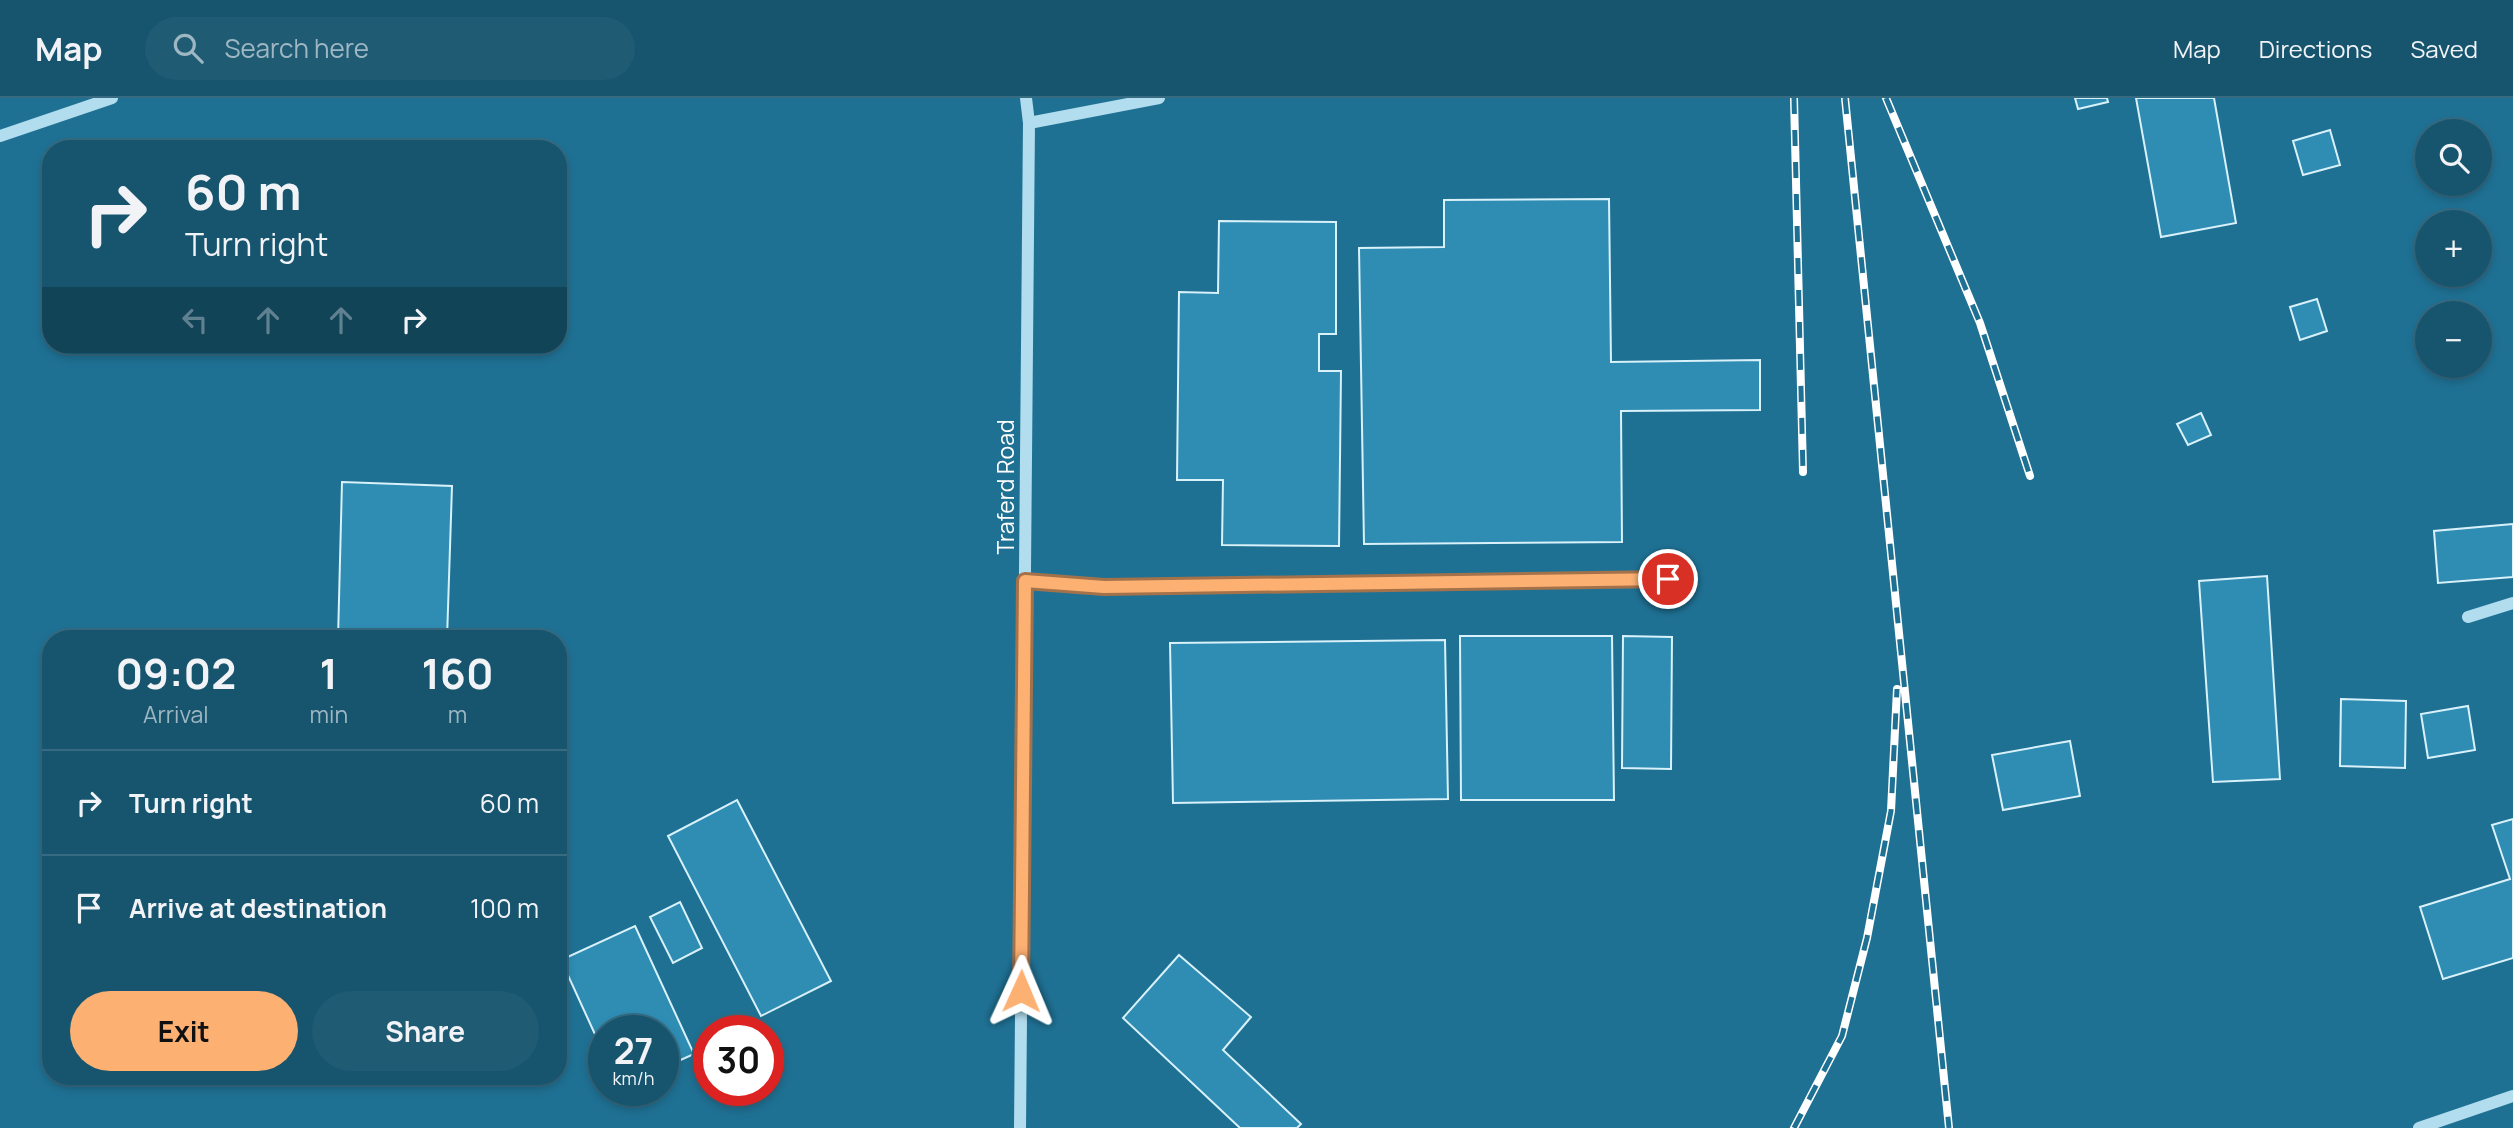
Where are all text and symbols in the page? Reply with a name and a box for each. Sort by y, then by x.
search box [145,17,635,80]
text: Map [35,26,103,71]
icon: search [169,29,207,67]
text: Search here [225,30,369,66]
text: Map [2173,32,2221,65]
text: Directions [2259,32,2372,65]
text: Saved [2410,32,2478,65]
map controls [2415,119,2492,378]
button: search [2415,119,2492,196]
text: 60 m [185,158,302,225]
icon: right [70,168,161,259]
button: + [2415,210,2492,287]
text: Turn right [185,222,328,266]
icon: left [176,301,214,339]
icon: ahead [249,301,287,339]
icon: ahead [322,301,360,339]
icon: right [395,301,433,339]
button: − [2415,301,2492,378]
street label: Traferd Road [989,419,1021,555]
pin [1638,549,1698,609]
icon: arrive [1649,560,1687,598]
text: 09:02 [115,644,236,702]
text: 1 [320,644,338,702]
text: 160 [421,644,494,702]
text: Arrival [143,698,209,730]
text: min [310,698,348,730]
text: m [448,698,467,730]
icon: right [70,784,108,822]
text: Turn right [129,785,253,821]
text: 60 m [480,785,539,821]
icon: arrive [70,889,108,927]
text: Arrive at destination [129,890,387,926]
text: 100 m [470,890,539,926]
position arrow [984,954,1058,1028]
button: Exit [70,991,298,1071]
button: Share [312,991,539,1071]
speed limit sign: 30 [693,1015,784,1106]
text: 27 [614,1027,653,1075]
text: km/h [613,1066,654,1090]

